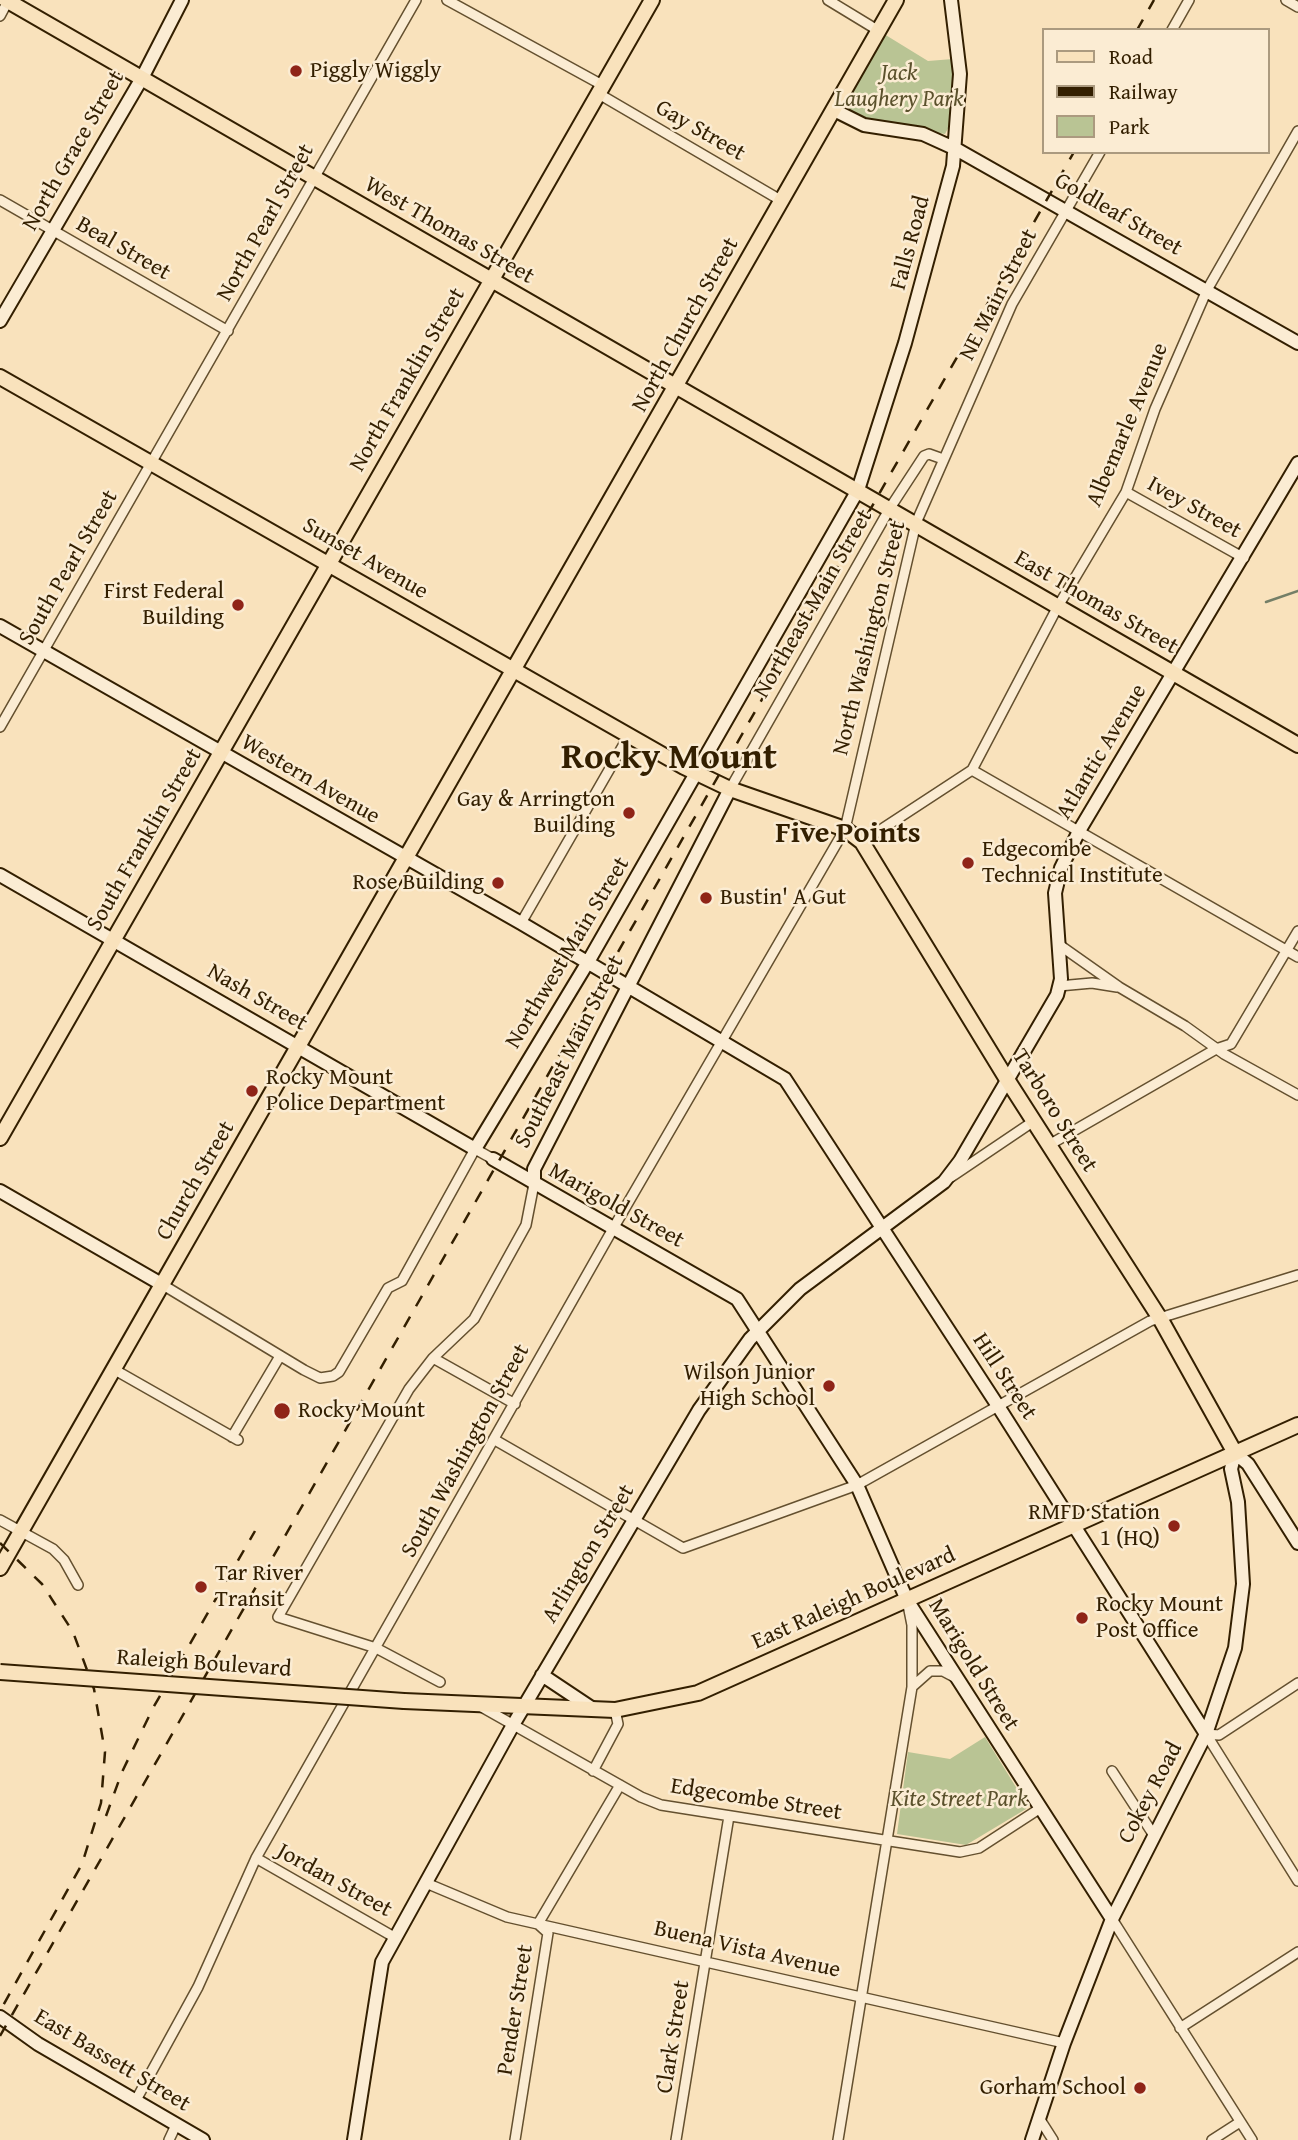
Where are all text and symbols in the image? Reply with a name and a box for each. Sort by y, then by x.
legend [1042,28,1270,154]
text: Road [1109,41,1153,72]
place label: Piggly Wiggly [310,57,441,85]
park label: Jack Laughery Park [835,60,963,114]
marker: Piggly Wiggly [288,63,304,79]
street label: North Grace Street [17,66,131,236]
text: Railway [1109,76,1178,107]
street label: Gay Street [650,94,750,168]
text: Park [1109,111,1150,142]
street label: North Pearl Street [211,140,321,306]
street label: Goldleaf Street [1049,167,1187,263]
street label: West Thomas Street [359,171,539,291]
street label: Falls Road [885,193,937,293]
street label: Beal Street [71,211,175,287]
street label: NE Main Street [954,225,1044,365]
street label: North Church Street [627,233,745,417]
street label: North Franklin Street [344,283,472,477]
street label: Albemarle Avenue [1081,339,1175,511]
street label: Ivey Street [1142,471,1246,545]
street label: South Pearl Street [13,485,125,651]
street label: Northeast Main Street [749,505,879,703]
street label: Sunset Avenue [297,512,433,606]
street label: North Washington Street [827,518,913,758]
street label: East Thomas Street [1009,545,1183,661]
place label: First Federal Building [104,578,224,632]
marker: First Federal Building [230,597,246,613]
street label: Atlantic Avenue [1051,679,1153,825]
street label: Western Avenue [236,729,384,831]
district label: Rocky Mount [561,737,777,781]
street label: South Franklin Street [81,744,209,936]
place label: Gay & Arrington Building [457,786,615,840]
marker: Gay & Arrington Building [621,805,637,821]
district label: Five Points [775,816,921,852]
place label: Edgecombe Technical Institute [982,836,1163,890]
street label: Northwest Main Street [500,852,636,1054]
marker: Edgecombe Technical Institute [960,855,976,871]
place label: Rose Building [353,869,484,897]
marker: Rose Building [490,875,506,891]
place label: Bustin' A Gut [720,884,846,912]
marker: Bustin' A Gut [698,890,714,906]
street label: Southeast Main Street [509,951,631,1153]
street label: Nash Street [202,958,312,1038]
street label: Tarboro Street [1005,1044,1103,1178]
place label: Rocky Mount Police Department [266,1064,445,1118]
marker: Rocky Mount Police Department [244,1083,260,1099]
street label: Church Street [151,1117,241,1245]
street label: Marigold Street [543,1157,689,1255]
street label: Hill Street [966,1328,1042,1426]
street label: South Washington Street [396,1339,536,1563]
place label: Wilson Junior High School [683,1359,815,1413]
marker: Wilson Junior High School [821,1378,837,1394]
place label: Rocky Mount [298,1397,425,1425]
marker: Rocky Mount [272,1401,292,1421]
street label: Arlington Street [537,1480,641,1628]
place label: RMFD Station 1 (HQ) [1028,1499,1160,1553]
marker: RMFD Station 1 (HQ) [1166,1518,1182,1534]
street label: East Raleigh Boulevard [748,1542,960,1656]
place label: Tar River Transit [215,1560,303,1614]
marker: Tar River Transit [193,1579,209,1595]
place label: Rocky Mount Post Office [1096,1591,1223,1645]
street label: Marigold Street [921,1594,1025,1736]
marker: Rocky Mount Post Office [1074,1610,1090,1626]
street label: Raleigh Boulevard [116,1644,292,1684]
street label: Cokey Road [1113,1738,1189,1848]
street label: Edgecombe Street [668,1773,844,1827]
park label: Kite Street Park [891,1786,1027,1814]
street label: Jordan Street [272,1838,396,1924]
street label: Buena Vista Avenue [651,1915,843,1985]
street label: Pender Street [492,1943,540,2077]
street label: Clark Street [651,1978,697,2096]
street label: East Bassett Street [29,2004,195,2118]
place label: Gorham School [980,2074,1126,2102]
marker: Gorham School [1132,2080,1148,2096]

